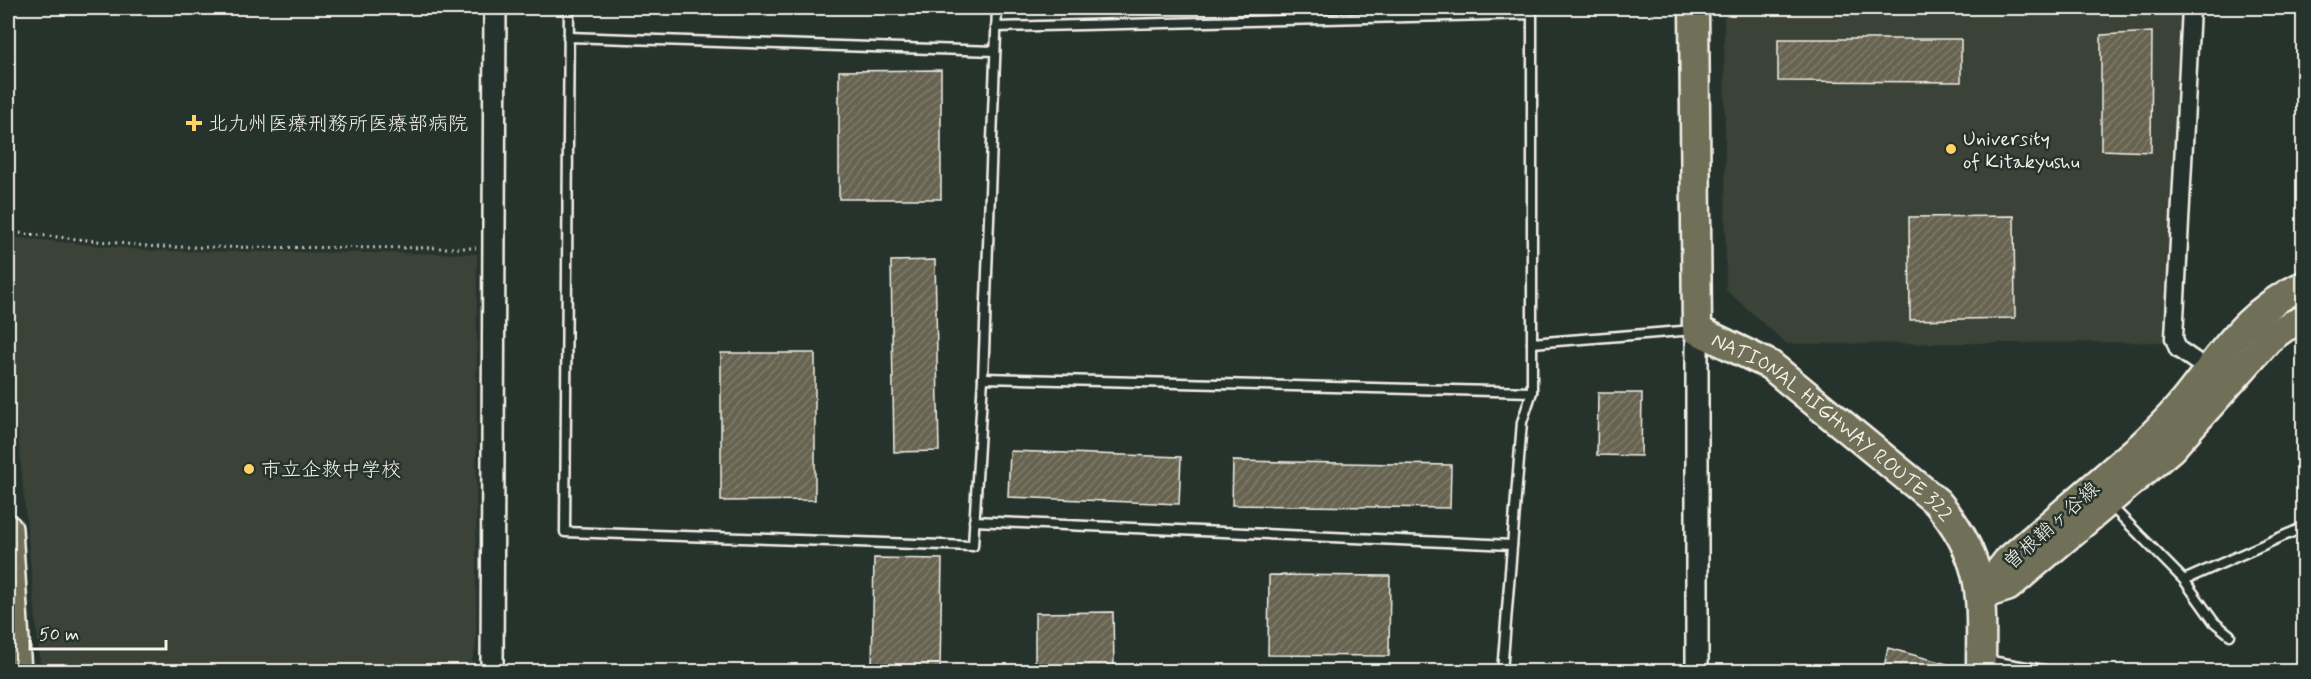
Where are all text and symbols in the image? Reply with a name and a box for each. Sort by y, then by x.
place label: 北九州医療刑務所医療部病院 [208,111,468,138]
marker: 北九州医療刑務所医療部病院 [185,114,203,132]
place label: University of Kitakyushu [1963,126,2080,176]
marker: University of Kitakyushu [1944,142,1958,156]
street label: NATIONAL HIGHWAY ROUTE 322 [1707,327,1960,527]
place label: 市立企救中学校 [261,457,401,484]
marker: 市立企救中学校 [242,462,256,476]
street label: 曽根鞘ヶ谷線 [1998,476,2106,576]
scale bar [30,613,166,651]
text: 50 m [39,623,79,647]

